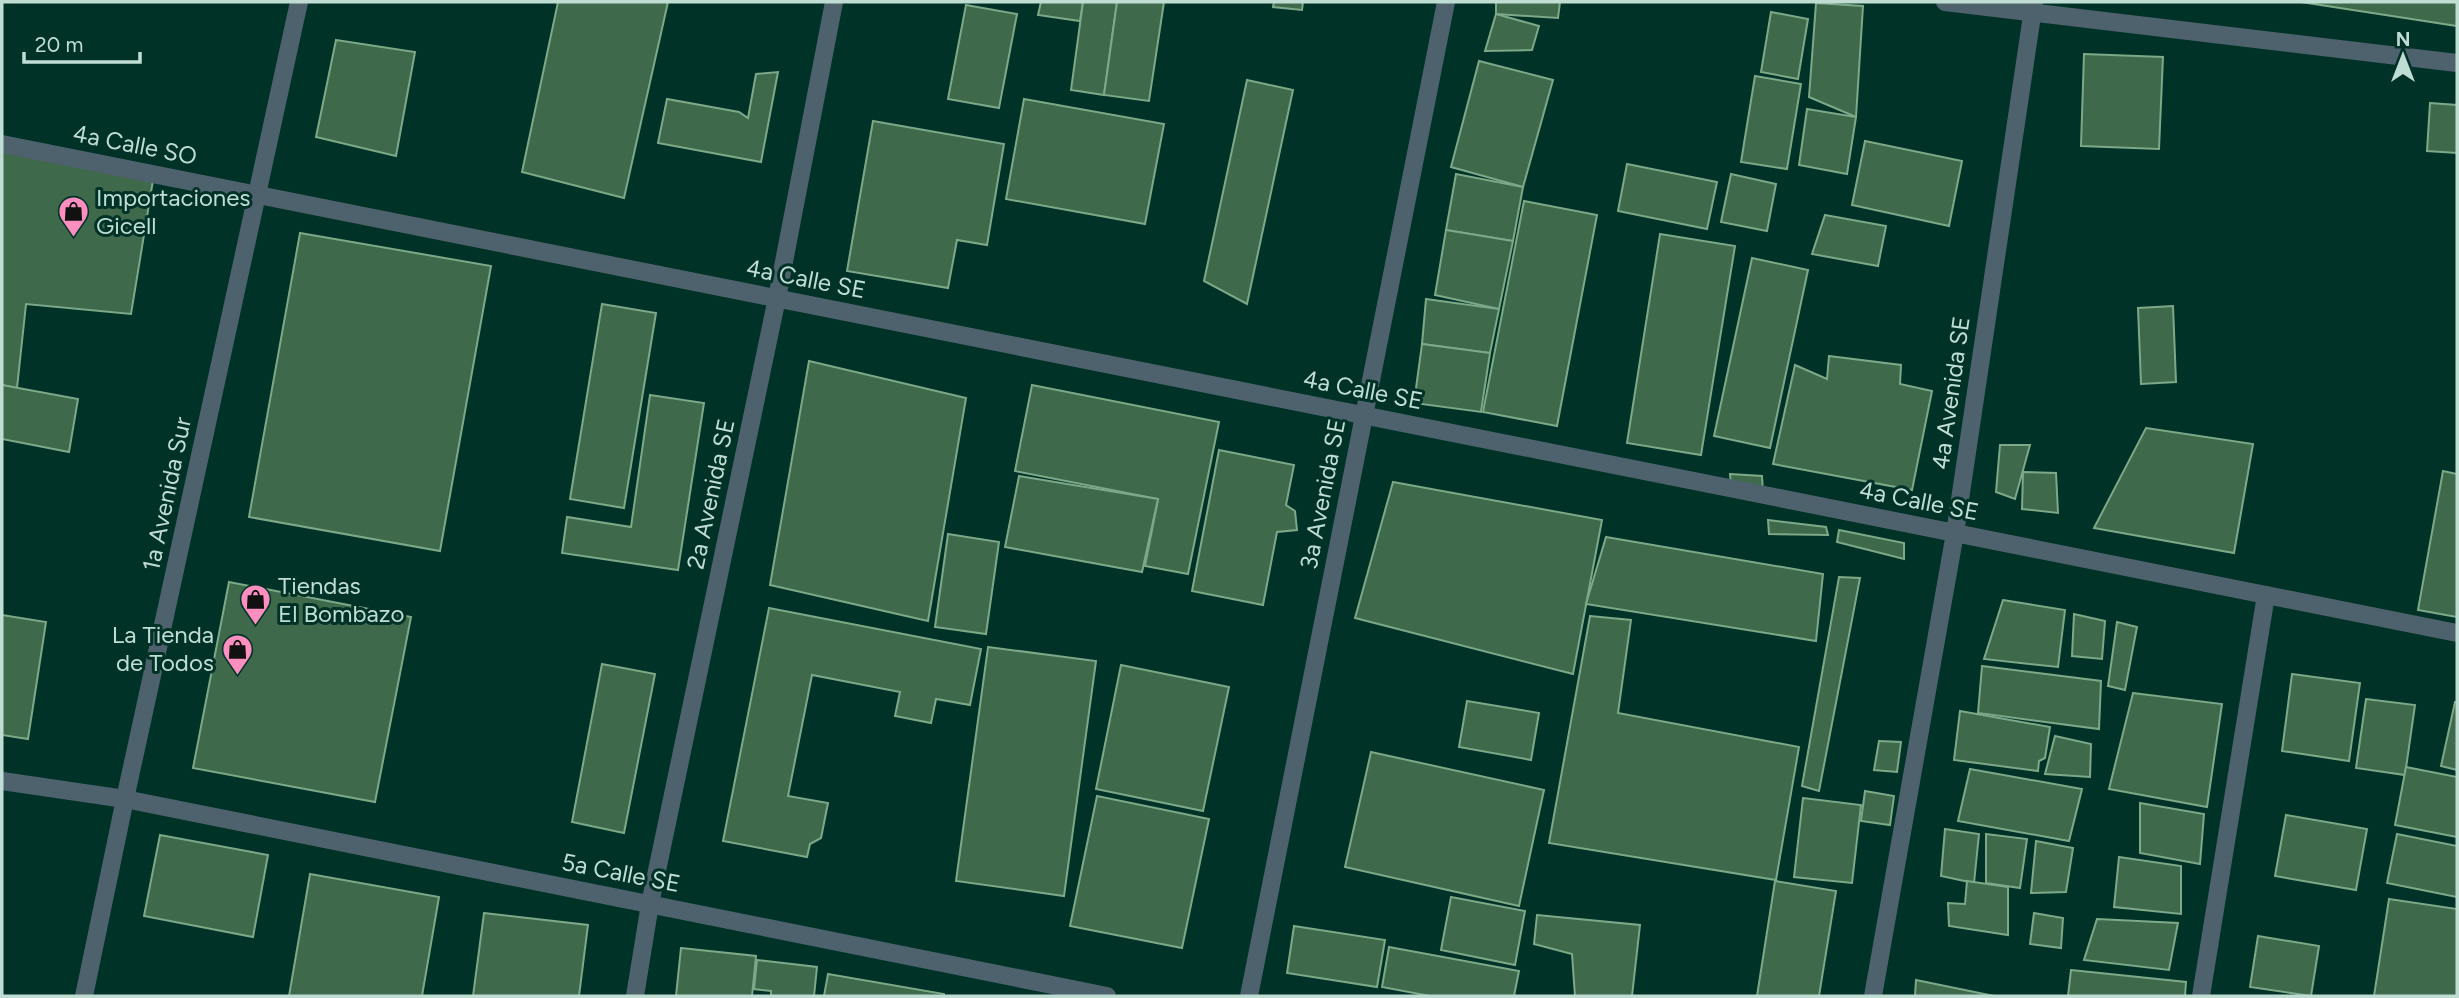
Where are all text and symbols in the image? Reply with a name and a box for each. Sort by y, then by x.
scale bar [24,21,140,65]
north arrow [2368,21,2438,91]
text: N [2396,28,2410,51]
text: 20 m [35,32,83,57]
street label: 4a Calle SO [71,118,199,171]
place label: Importaciones Gicell [96,183,251,240]
shop icon: Importaciones Gicell [56,195,90,239]
street label: 4a Calle SE [744,253,868,304]
street label: 4a Avenida SE [1925,314,1976,471]
street label: 4a Calle SE [1301,364,1425,415]
street label: 1a Avenida Sur [136,414,197,574]
street label: 2a Avenida SE [680,416,741,572]
street label: 3a Avenida SE [1294,416,1351,572]
street label: 4a Calle SE [1857,475,1981,526]
place label: Tiendas El Bombazo [278,571,404,628]
shop icon: Tiendas El Bombazo [238,583,272,627]
place label: La Tienda de Todos [112,620,214,677]
shop icon: La Tienda de Todos [220,632,254,676]
street label: 5a Calle SE [559,847,683,898]

